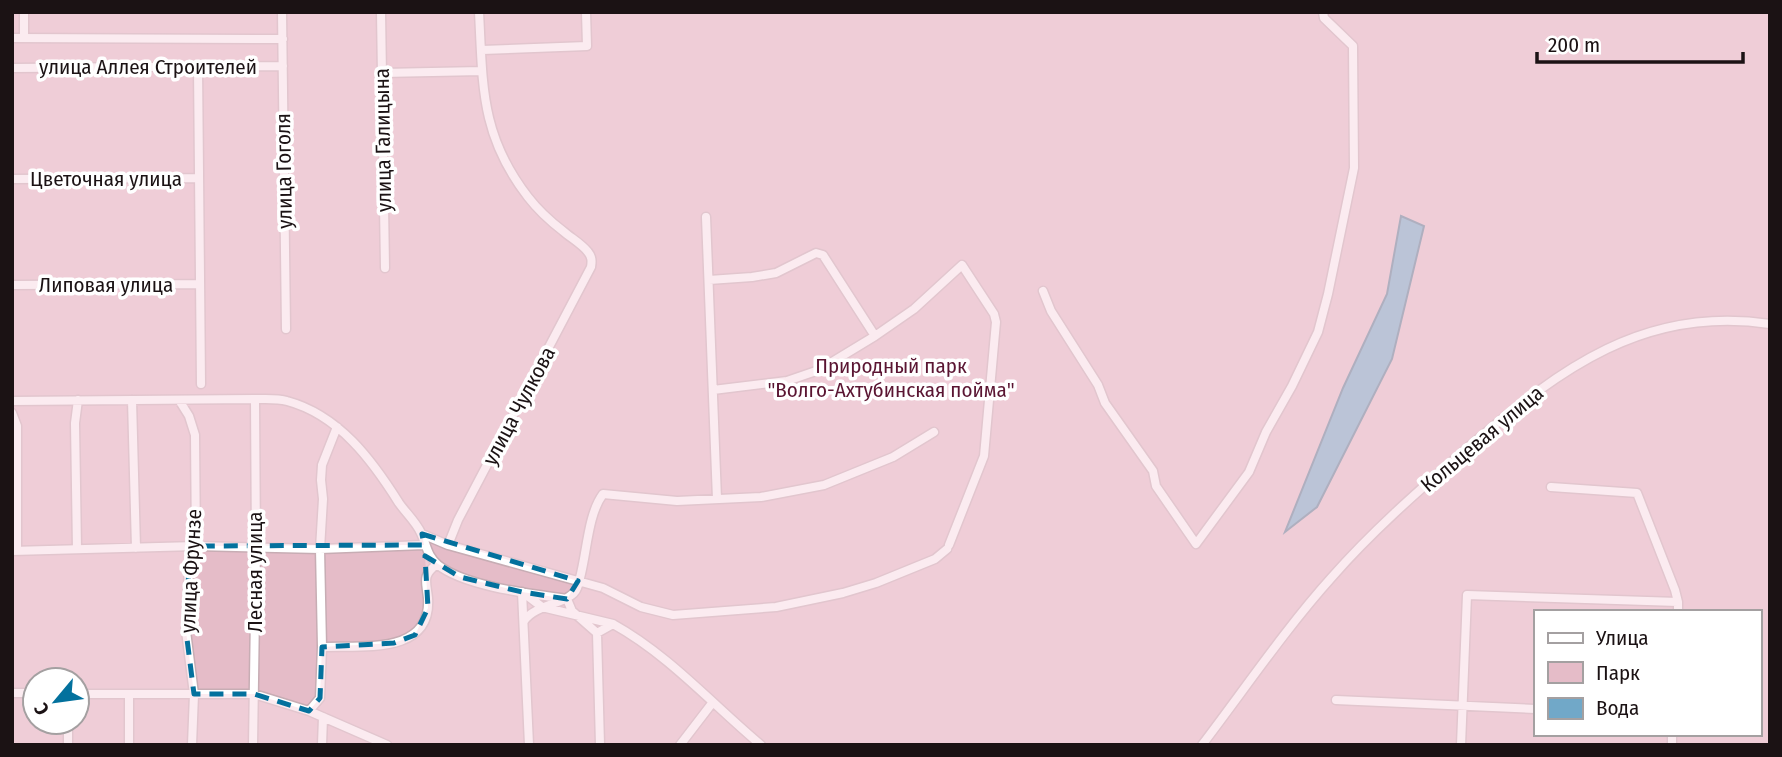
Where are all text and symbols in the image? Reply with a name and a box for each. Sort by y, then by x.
scale bar [1537,21,1744,65]
text: 200 m [1548,32,1600,58]
street label: улица Аллея Строителей [39,54,257,80]
street label: улица Галицына [369,68,397,212]
street label: улица Гоголя [270,113,298,229]
street label: Цветочная улица [30,166,182,192]
street label: Липовая улица [39,272,173,298]
street label: улица Чулкова [477,342,561,470]
park label: Природный парк "Волго-Ахтубинская пойма" [767,353,1015,403]
street label: Кольцевая улица [1415,380,1549,498]
street label: улица Фрунзе [175,508,207,634]
street label: Лесная улица [242,511,268,633]
legend [1534,610,1761,736]
text: Улица [1595,625,1649,651]
text: Парк [1596,660,1640,686]
north arrow [21,666,91,736]
text: Вода [1596,695,1639,721]
text: С [29,699,54,719]

